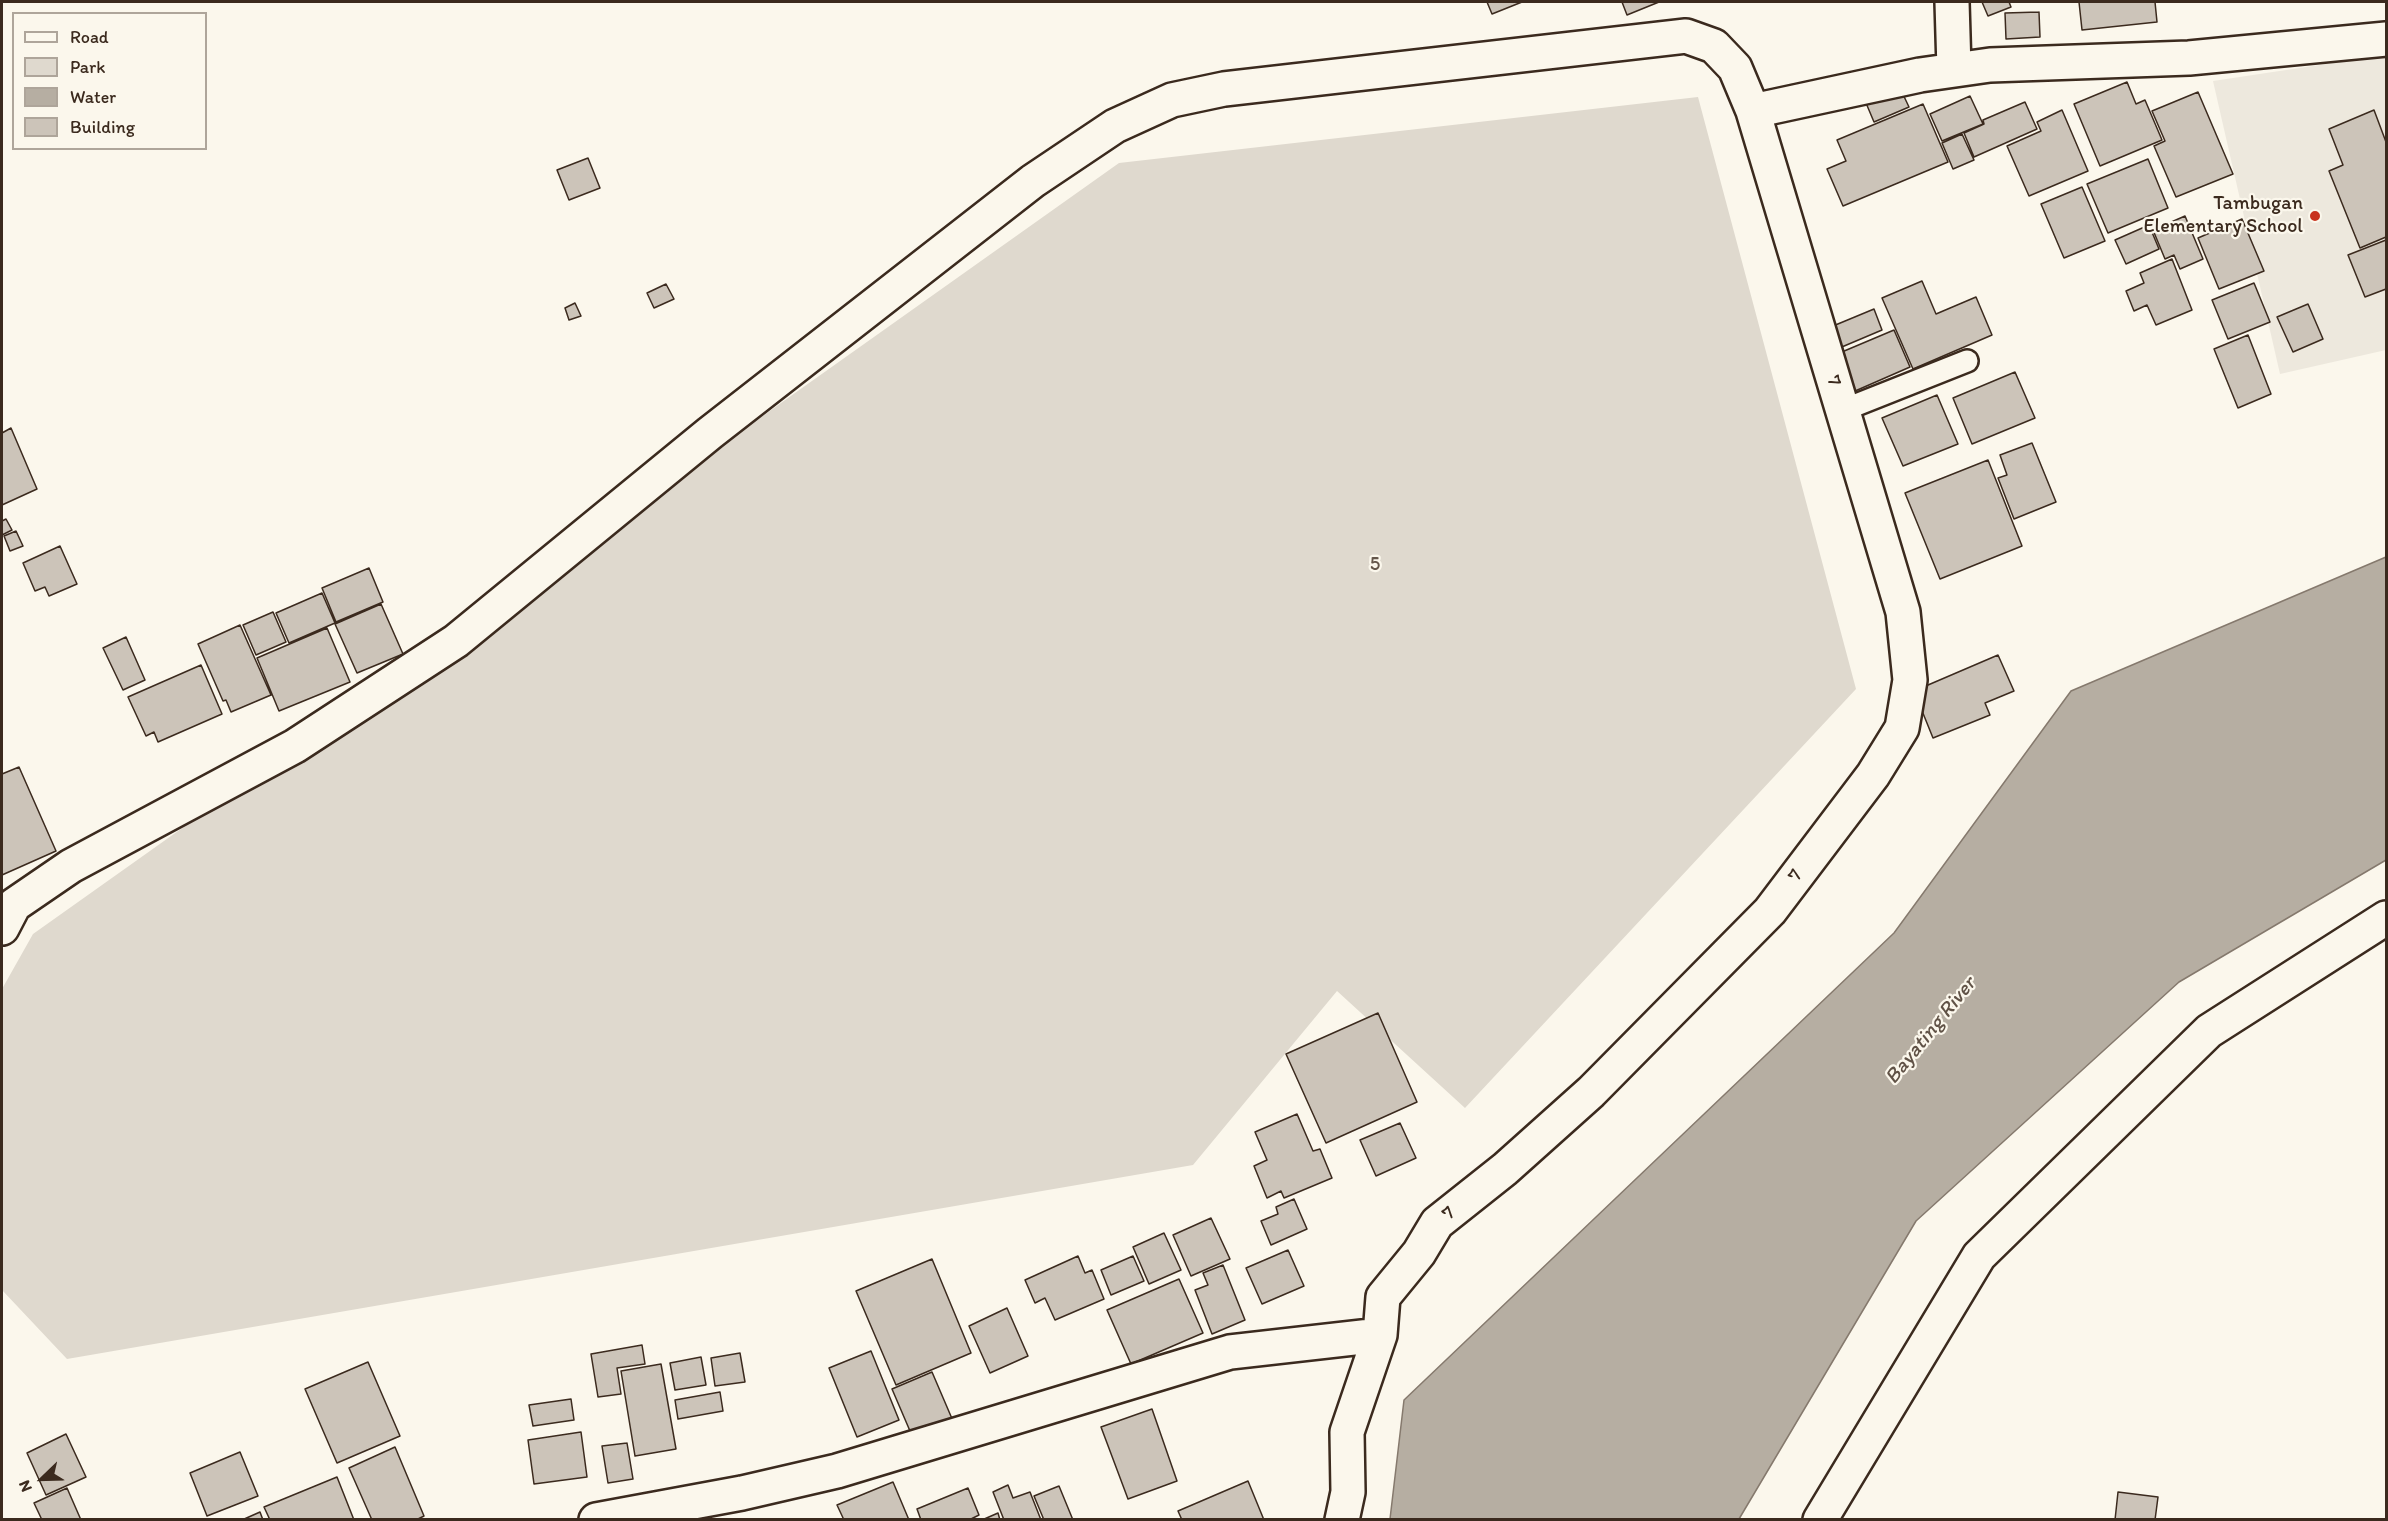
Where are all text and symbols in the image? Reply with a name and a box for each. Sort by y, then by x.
legend [12,12,207,150]
text: Road [70,26,109,48]
text: Park [70,56,105,78]
text: Water [70,86,116,108]
text: Building [70,116,135,138]
place label: Tambugan Elementary School [2144,192,2303,239]
marker: Tambugan Elementary School [2308,209,2322,223]
street label: 7 [1820,373,1846,389]
park label: 5 [1370,553,1380,577]
street label: 7 [1783,865,1809,887]
water label: Bayating River [1880,972,1982,1090]
street label: 7 [1438,1201,1460,1227]
north arrow [12,1449,72,1509]
text: N [14,1478,36,1495]

